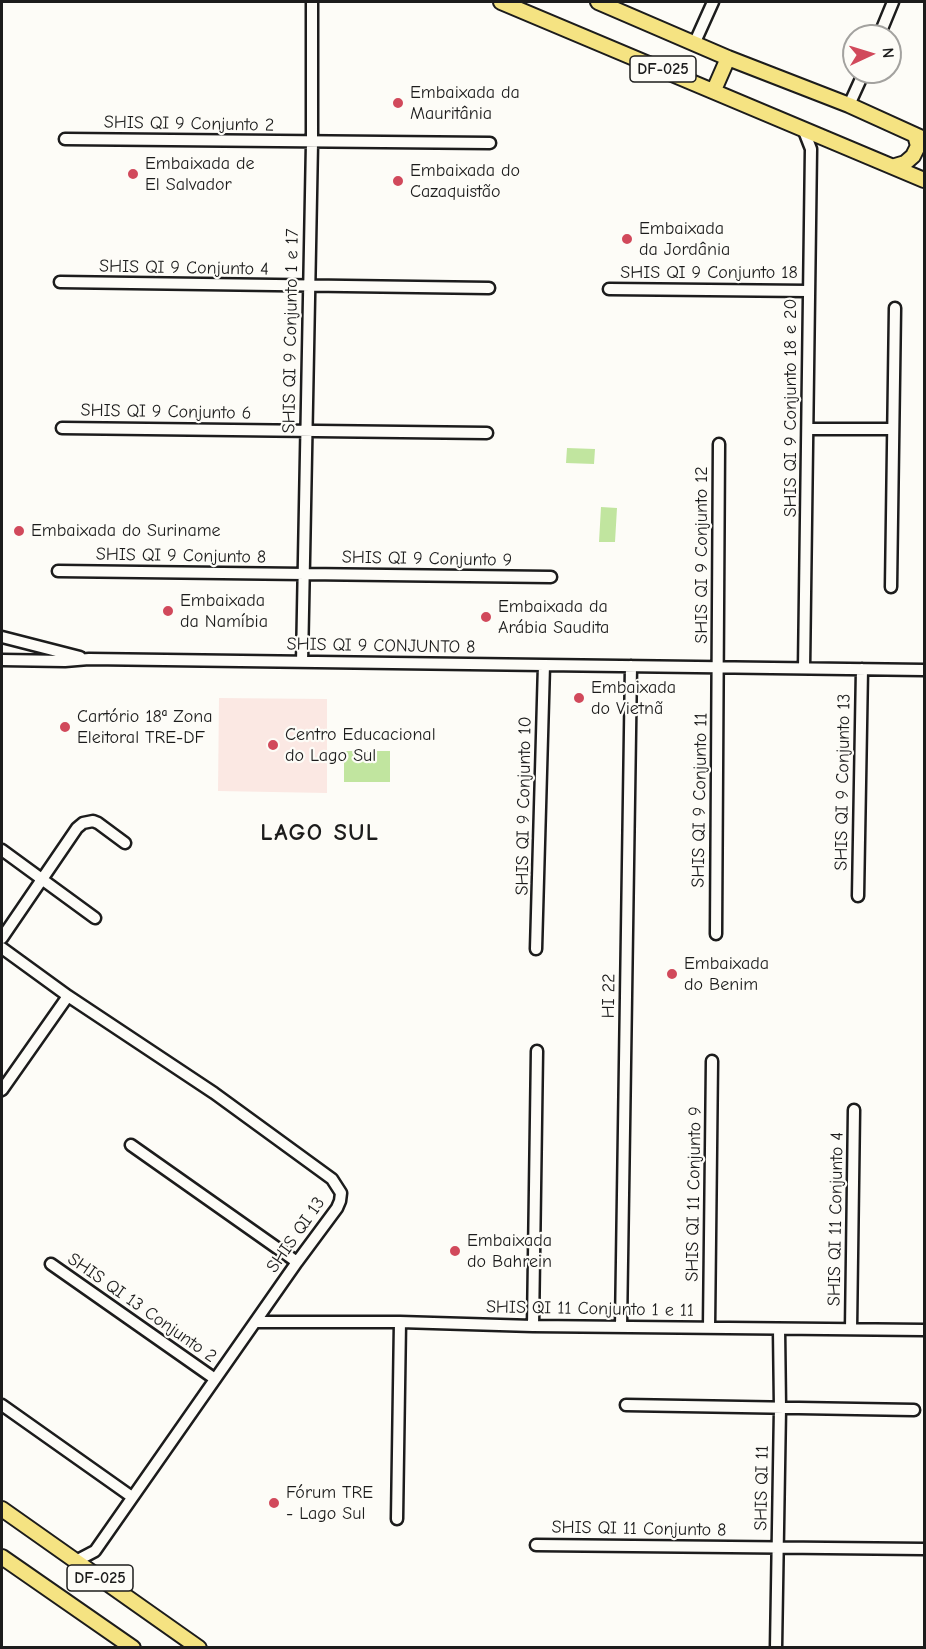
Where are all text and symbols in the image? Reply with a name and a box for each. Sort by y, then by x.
north arrow [842,24,902,84]
text: N [879,47,897,59]
road number: DF-025 [630,56,696,82]
place label: Embaixada da Mauritânia [410,82,520,124]
marker: Embaixada da Mauritânia [391,96,405,110]
street label: SHIS QI 9 Conjunto 2 [104,112,274,136]
place label: Embaixada de El Salvador [145,153,255,195]
place label: Embaixada do Cazaquistão [410,160,520,202]
marker: Embaixada de El Salvador [126,167,140,181]
marker: Embaixada do Cazaquistão [391,174,405,188]
place label: Embaixada da Jordânia [639,218,730,260]
street label: SHIS QI 9 Conjunto 1 e 17 [278,228,304,434]
marker: Embaixada da Jordânia [620,232,634,246]
street label: SHIS QI 9 Conjunto 4 [99,256,269,280]
street label: SHIS QI 9 Conjunto 18 [620,262,798,284]
street label: SHIS QI 9 Conjunto 18 e 20 [780,299,802,517]
street label: SHIS QI 9 Conjunto 6 [80,400,252,424]
street label: SHIS QI 9 Conjunto 12 [691,466,713,644]
place label: Embaixada do Suriname [31,520,221,542]
marker: Embaixada do Suriname [12,524,26,538]
street label: SHIS QI 9 Conjunto 8 [96,544,266,568]
street label: SHIS QI 9 Conjunto 9 [342,547,512,571]
place label: Embaixada da Namíbia [180,590,268,632]
place label: Embaixada da Arábia Saudita [498,596,609,638]
marker: Embaixada da Namíbia [161,604,175,618]
marker: Embaixada da Arábia Saudita [479,610,493,624]
street label: SHIS QI 9 CONJUNTO 8 [286,634,476,658]
place label: Embaixada do Vietnã [591,677,676,720]
marker: Embaixada do Vietnã [572,691,586,705]
street label: SHIS QI 9 Conjunto 13 [831,693,855,871]
place label: Cartório 18ª Zona Eleitoral TRE-DF [77,706,212,748]
street label: SHIS QI 9 Conjunto 11 [688,712,712,888]
street label: SHIS QI 9 Conjunto 10 [512,716,536,896]
marker: Cartório 18ª Zona Eleitoral TRE-DF [58,720,72,734]
place label: Centro Educacional do Lago Sul [285,724,436,766]
marker: Centro Educacional do Lago Sul [266,738,280,752]
district label: LAGO SUL [260,819,380,847]
place label: Embaixada do Benim [684,953,769,996]
marker: Embaixada do Benim [665,967,679,981]
street label: HI 22 [598,973,620,1019]
street label: SHIS QI 11 Conjunto 9 [682,1106,706,1282]
street label: SHIS QI 11 Conjunto 4 [824,1132,848,1306]
street label: SHIS QI 13 [262,1193,330,1277]
place label: Embaixada do Bahrein [467,1230,552,1272]
marker: Embaixada do Bahrein [448,1244,462,1258]
street label: SHIS QI 13 Conjunto 2 [63,1248,221,1368]
street label: SHIS QI 11 Conjunto 1 e 11 [486,1296,694,1322]
street label: SHIS QI 11 [750,1445,774,1531]
place label: Fórum TRE - Lago Sul [286,1482,373,1524]
marker: Fórum TRE - Lago Sul [267,1496,281,1510]
street label: SHIS QI 11 Conjunto 8 [551,1517,727,1541]
road number: DF-025 [67,1565,133,1591]

